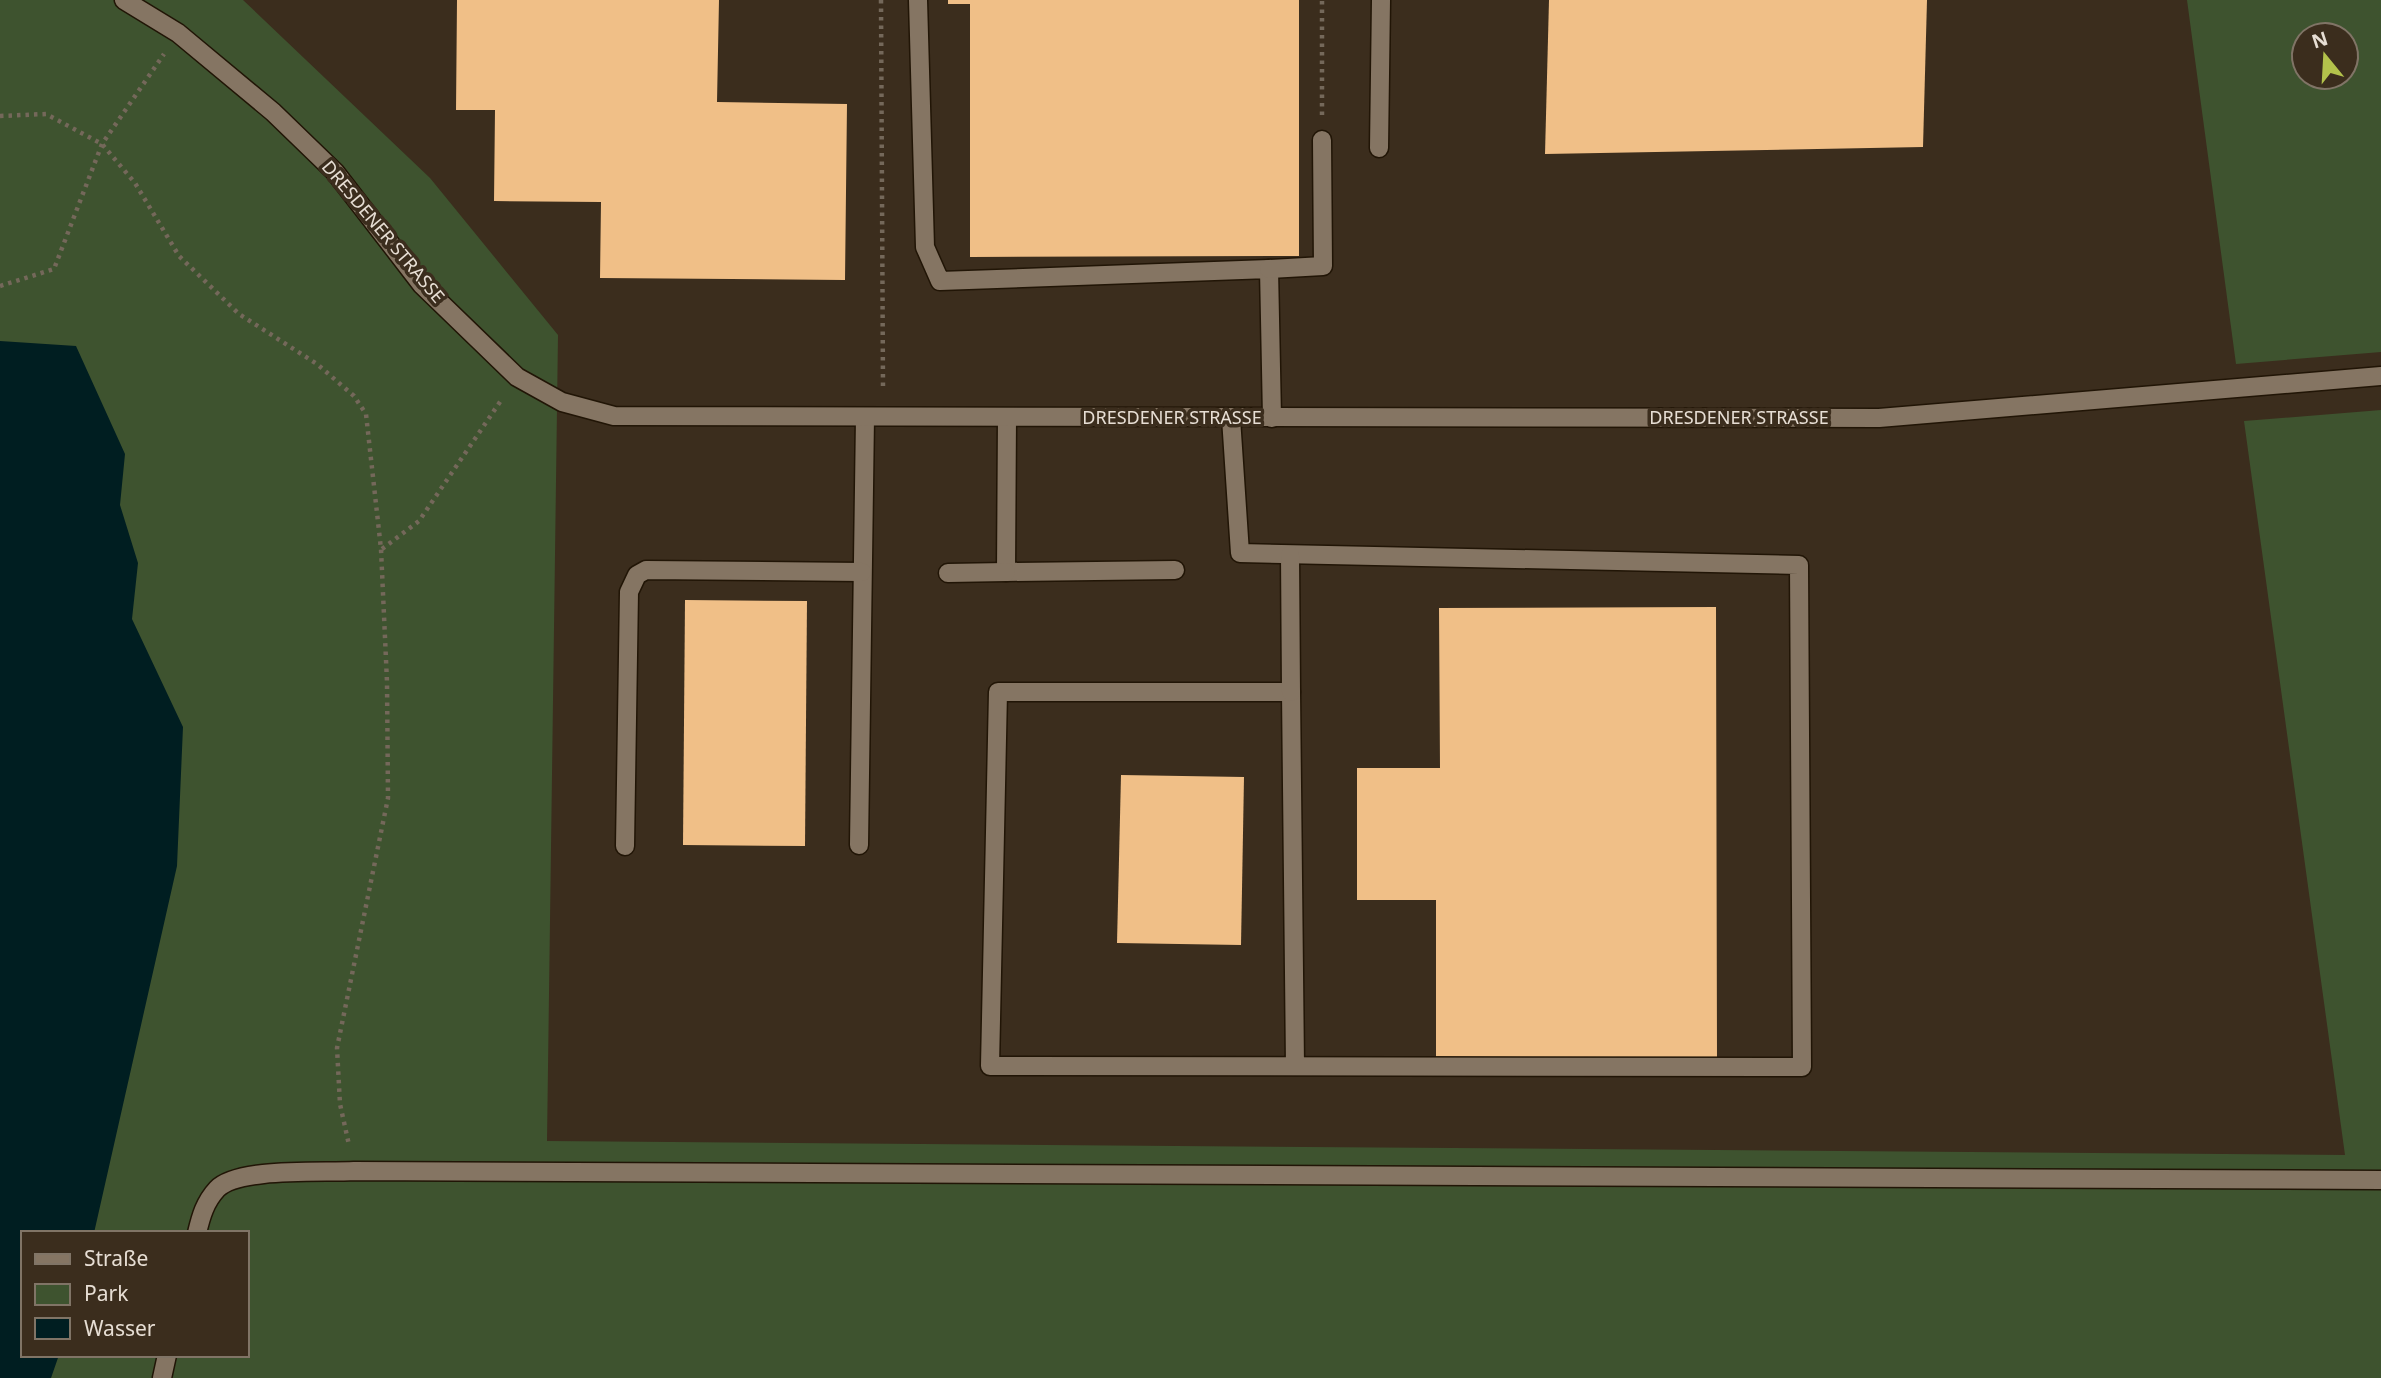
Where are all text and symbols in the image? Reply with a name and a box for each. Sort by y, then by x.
north arrow [2290,21,2360,91]
text: N [2308,25,2331,55]
street label: DRESDENER STRASSE [317,155,451,308]
street label: DRESDENER STRASSE [1082,405,1262,429]
street label: DRESDENER STRASSE [1649,405,1829,429]
legend [21,1231,248,1357]
text: Straße [84,1244,148,1272]
text: Park [84,1279,129,1307]
text: Wasser [84,1314,156,1342]

